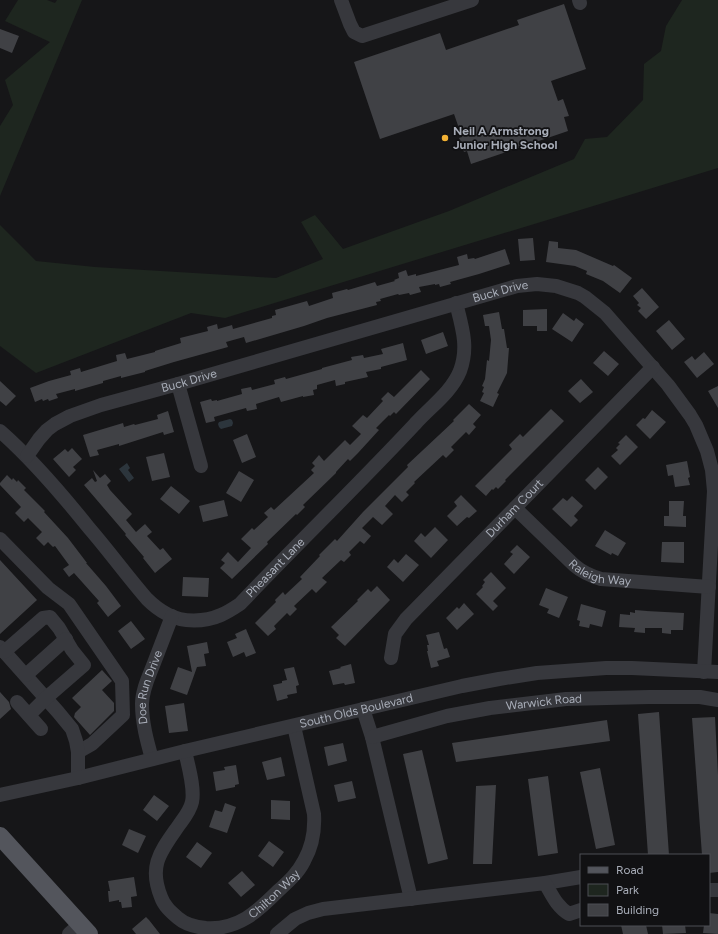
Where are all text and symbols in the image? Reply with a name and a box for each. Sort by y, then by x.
place label: Neil A Armstrong Junior High School [453,124,557,152]
marker: Neil A Armstrong Junior High School [440,133,450,143]
street label: Buck Drive [471,278,529,306]
street label: Buck Drive [160,366,219,395]
street label: Durham Court [483,476,546,540]
street label: Pheasant Lane [243,534,308,600]
street label: Raleigh Way [566,557,632,588]
street label: Doe Run Drive [135,648,165,725]
street label: South Olds Boulevard [298,691,414,731]
street label: Warwick Road [505,692,582,713]
legend [580,854,710,926]
text: Road [616,863,644,877]
street label: Chilton Way [246,866,303,921]
text: Park [616,883,639,897]
text: Building [616,903,659,917]

